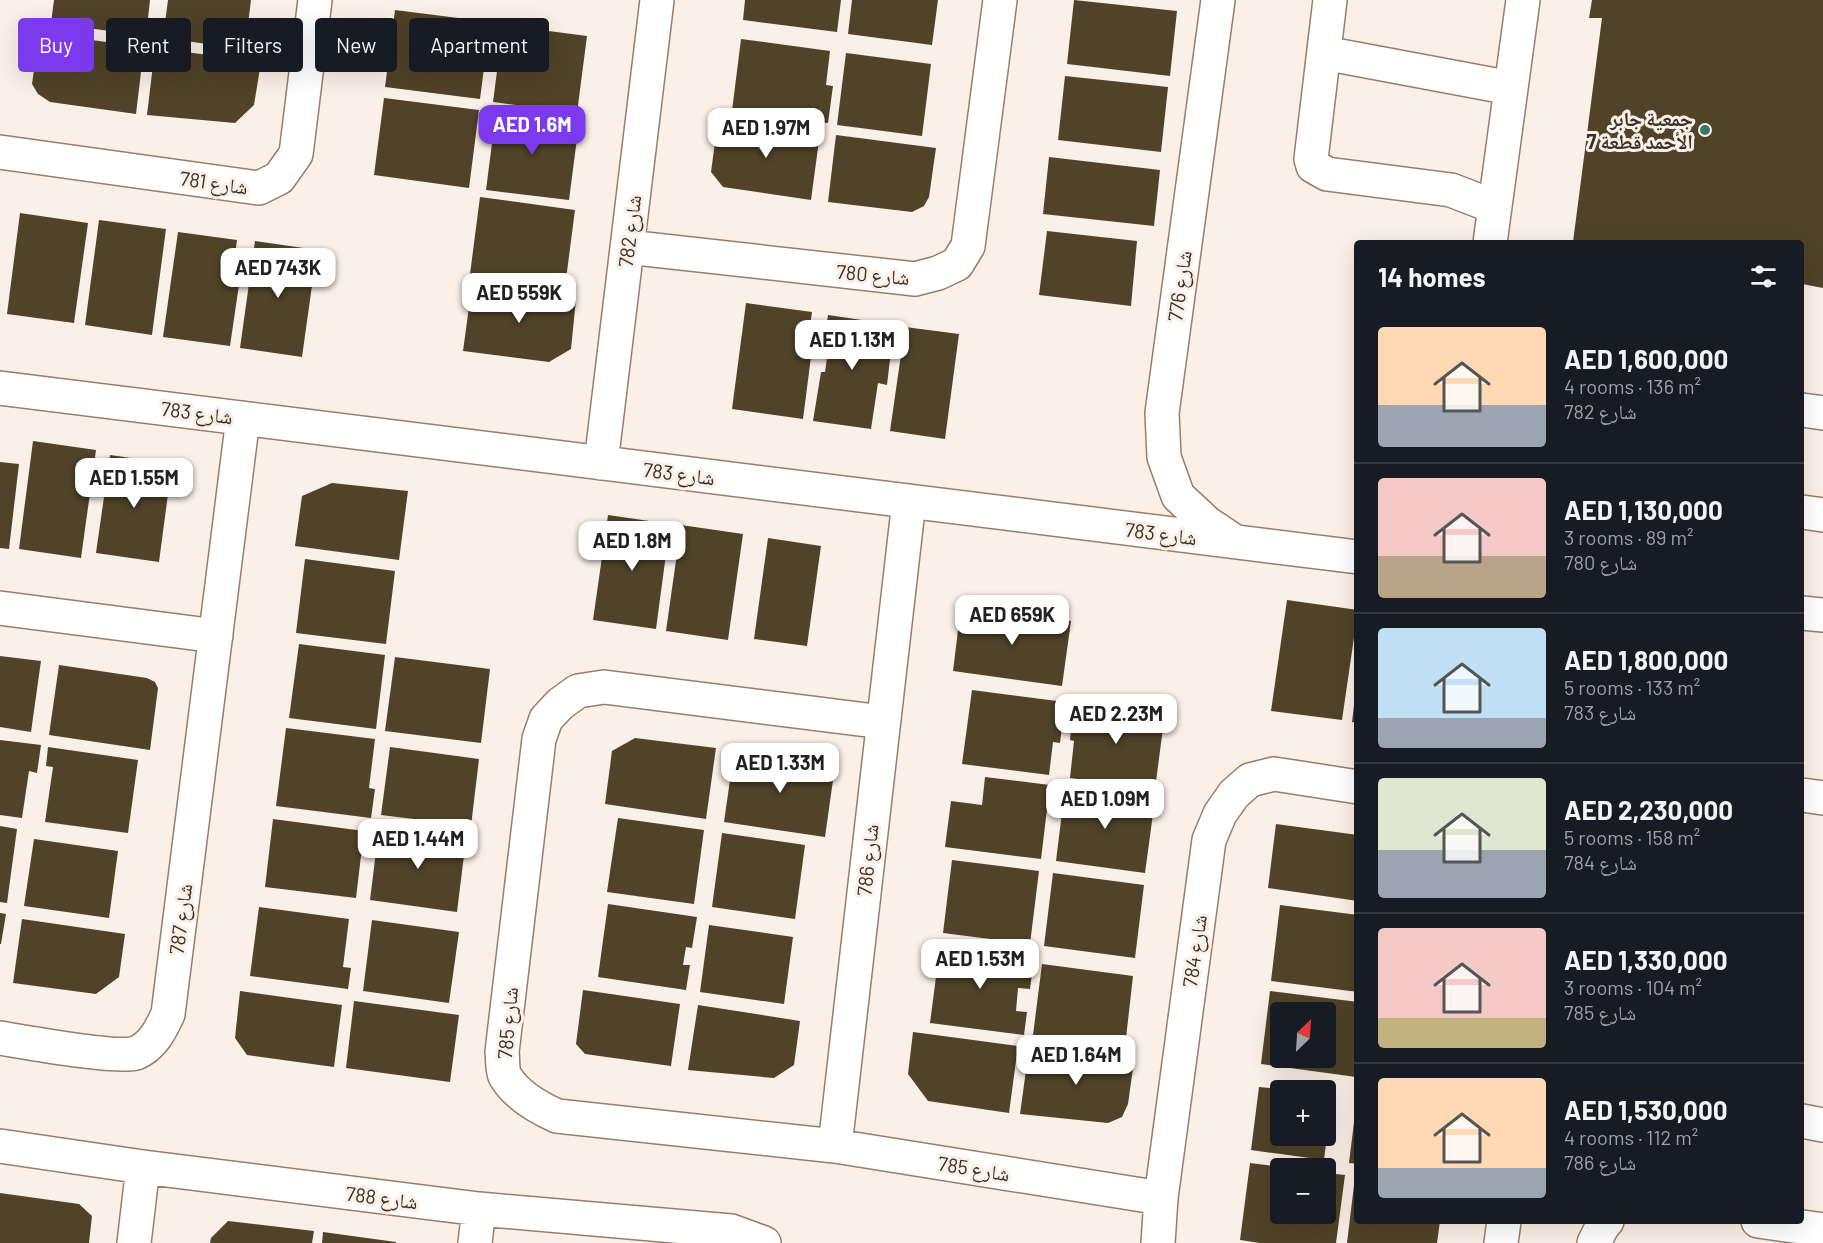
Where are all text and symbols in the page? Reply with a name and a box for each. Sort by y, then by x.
chip: Buy [18,18,94,72]
chip: Rent [106,18,191,72]
chip: Filters [203,18,303,72]
chip: New [315,18,397,72]
chip: Apartment [409,18,549,72]
pin: AED 1.6M [470,105,594,156]
place label: جمعية جابر الأحمد قطعة 7 [1587,106,1693,153]
pin: AED 1.97M [697,108,835,159]
text: AED 1.6M [493,112,571,136]
text: AED 1.97M [722,115,810,139]
marker: جمعية جابر الأحمد قطعة 7 [1698,123,1712,137]
street label: شارع 781 [178,165,250,201]
street label: شارع 782 [613,193,647,269]
pin: AED 743K [216,248,340,299]
street label: شارع 776 [1162,249,1198,323]
text: AED 743K [235,255,321,279]
street label: شارع 780 [835,259,911,291]
icon: filters [1747,260,1780,293]
text: 14 homes [1378,261,1485,292]
pin: AED 559K [457,273,581,324]
text: AED 559K [476,280,562,304]
pin: AED 1.13M [783,320,921,371]
text: AED 1.13M [809,327,895,351]
text: AED 1,600,000 [1564,343,1728,374]
icon: home [1426,351,1498,423]
text: 4 rooms · 136 m² [1564,374,1701,398]
street label: شارع 783 [159,396,234,430]
text: شارع 782 [1564,399,1637,423]
street label: شارع 783 [641,457,716,491]
pin: AED 1.55M [65,458,203,509]
text: AED 1.55M [89,465,179,489]
text: AED 1,130,000 [1564,494,1723,525]
icon: home [1426,502,1498,574]
street label: شارع 783 [1123,517,1198,551]
pin: AED 1.8M [570,521,694,572]
text: 3 rooms · 89 m² [1564,525,1694,549]
text: AED 1.8M [592,528,672,552]
text: شارع 780 [1564,550,1637,574]
pin: AED 659K [950,595,1074,646]
text: AED 659K [969,602,1055,626]
text: AED 1,800,000 [1564,644,1728,675]
icon: home [1426,652,1498,724]
text: 5 rooms · 133 m² [1564,675,1700,699]
pin: AED 2.23M [1047,694,1185,745]
text: شارع 783 [1564,700,1636,724]
text: AED 2.23M [1069,701,1163,725]
pin: AED 1.33M [711,743,849,794]
text: AED 1.33M [735,750,825,774]
pin: AED 1.09M [1036,779,1174,830]
text: AED 1.09M [1060,786,1150,810]
text: AED 2,230,000 [1564,794,1733,825]
icon: home [1426,802,1498,874]
pin: AED 1.44M [349,819,487,870]
street label: شارع 786 [851,823,885,897]
text: 5 rooms · 158 m² [1564,825,1700,849]
text: AED 1.44M [372,826,464,850]
text: شارع 784 [1564,850,1637,874]
street label: شارع 787 [164,882,198,956]
street label: شارع 784 [1177,913,1213,989]
pin: AED 1.53M [911,939,1049,990]
text: AED 1,330,000 [1564,944,1728,975]
text: AED 1.53M [935,946,1025,970]
icon: home [1426,952,1498,1024]
text: 3 rooms · 104 m² [1564,975,1702,999]
street label: شارع 785 [492,986,524,1060]
text: شارع 785 [1564,1000,1636,1024]
north arrow [1270,1002,1336,1068]
map controls [1270,1002,1336,1224]
pin: AED 1.64M [1007,1035,1145,1086]
text: AED 1.64M [1030,1042,1122,1066]
button: + [1270,1080,1336,1146]
text: AED 1,530,000 [1564,1094,1728,1125]
icon: home [1426,1102,1498,1174]
text: 4 rooms · 112 m² [1564,1125,1698,1149]
text: شارع 786 [1564,1150,1636,1174]
street label: شارع 785 [936,1151,1012,1187]
button: − [1270,1158,1336,1224]
street label: شارع 788 [344,1181,419,1215]

